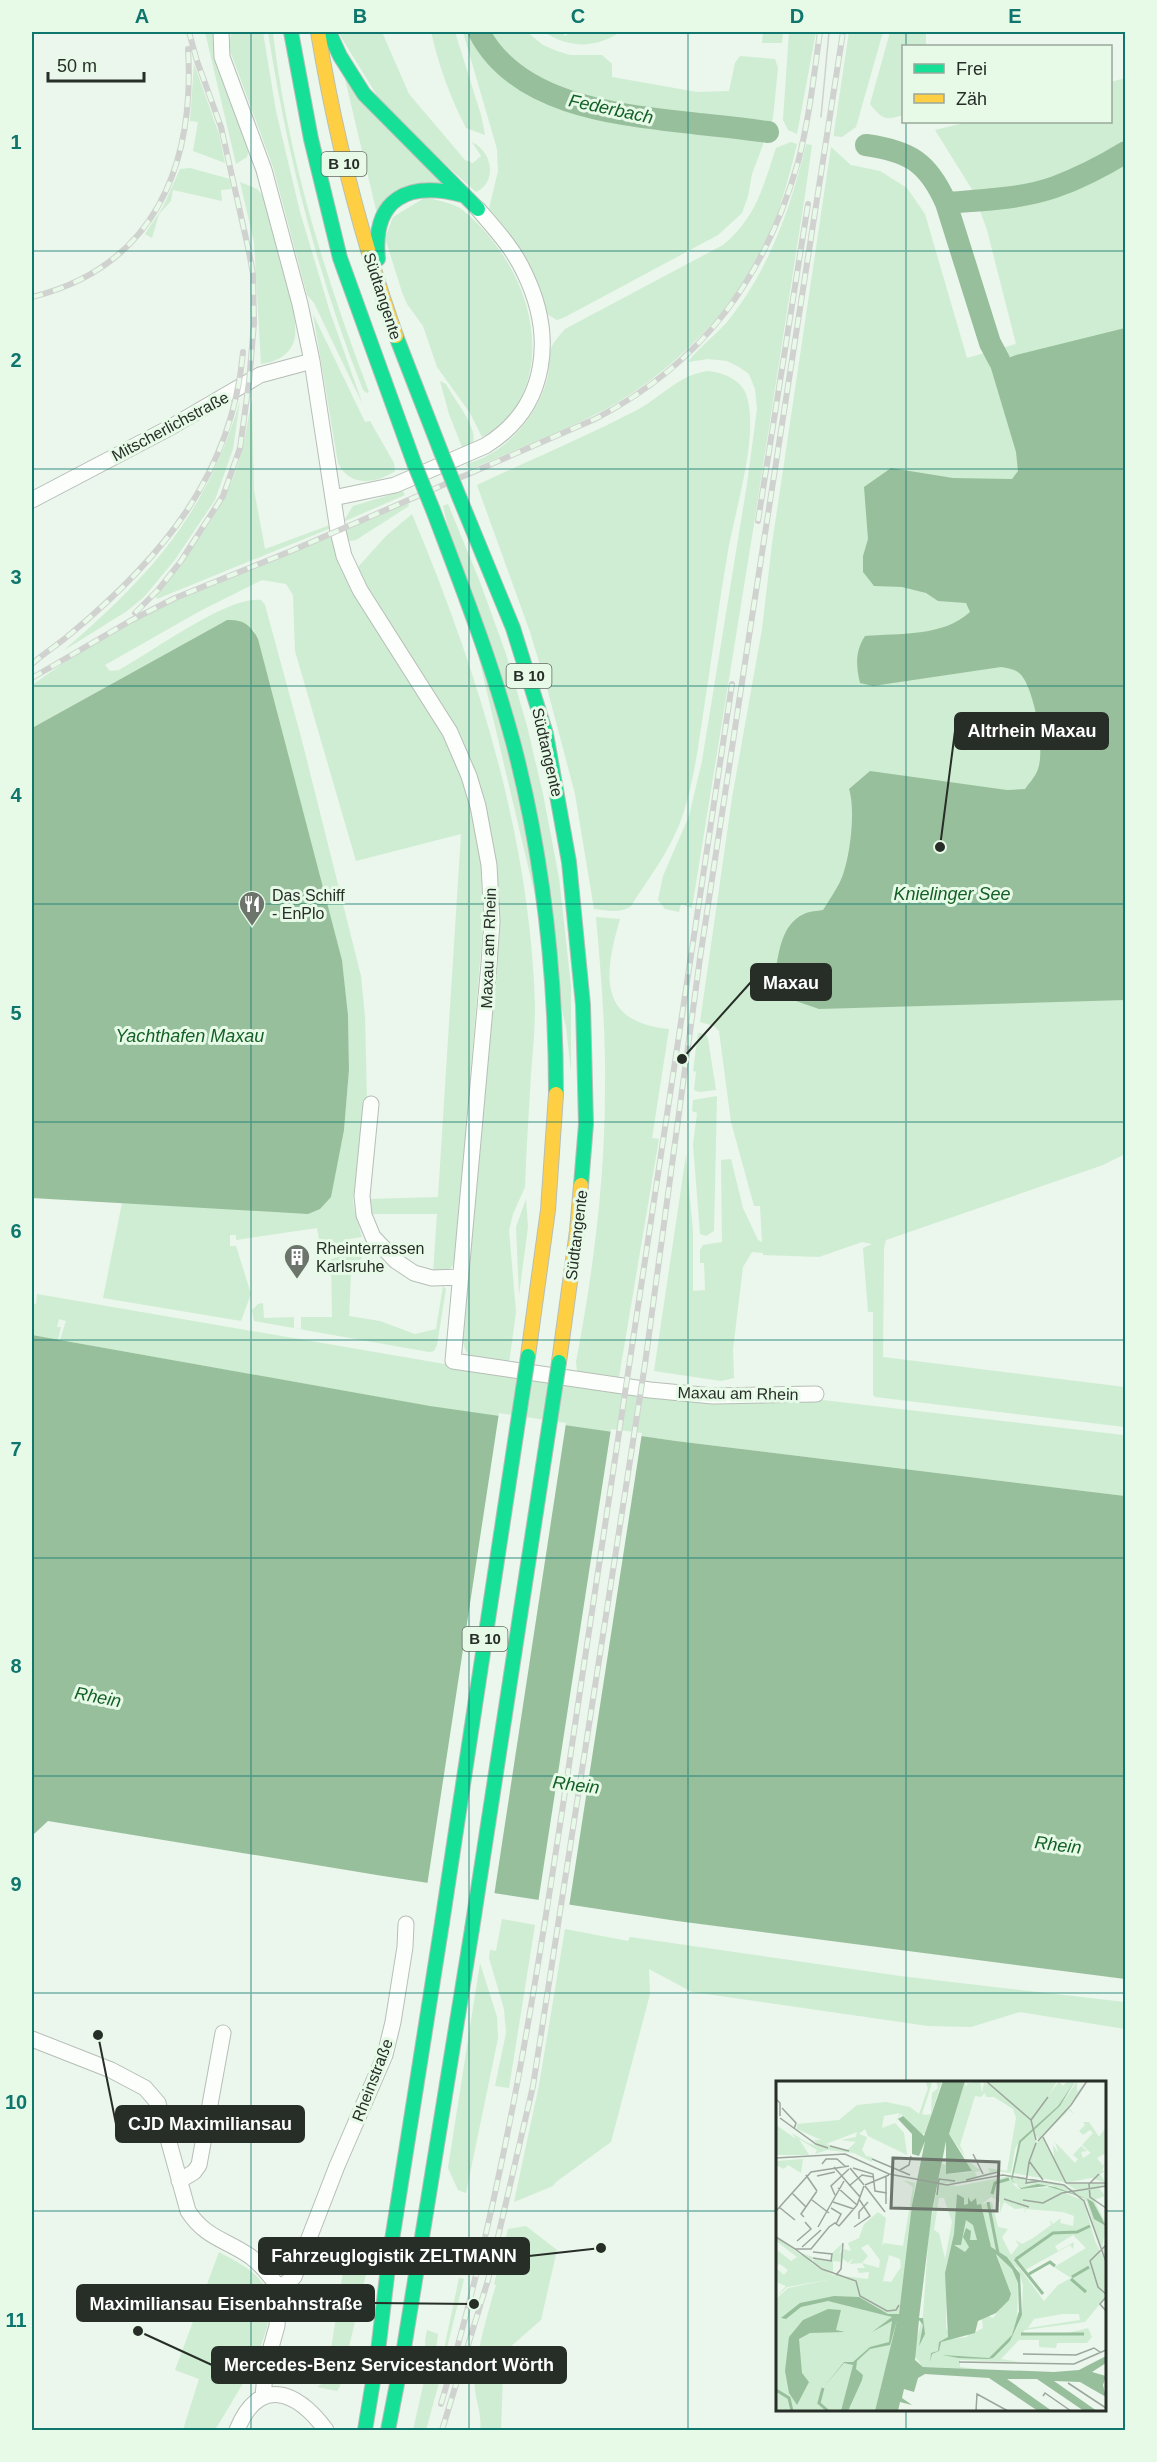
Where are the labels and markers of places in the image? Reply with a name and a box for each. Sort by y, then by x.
callout: Altrhein Maxau [955,713,1108,749]
place label: Das Schiff - EnPlo [272,887,345,922]
restaurant icon: Das Schiff - EnPlo [237,889,267,927]
callout: Maxau [751,964,831,1000]
place label: Rheinterrassen Karlsruhe [316,1240,425,1275]
building icon: Rheinterrassen Karlsruhe [282,1242,312,1280]
callout: CJD Maximiliansau [116,2106,304,2142]
callout: Fahrzeuglogistik ZELTMANN [259,2238,529,2274]
callout: Maximiliansau Eisenbahnstraße [77,2285,374,2321]
callout: Mercedes-Benz Servicestandort Wörth [212,2347,566,2383]

